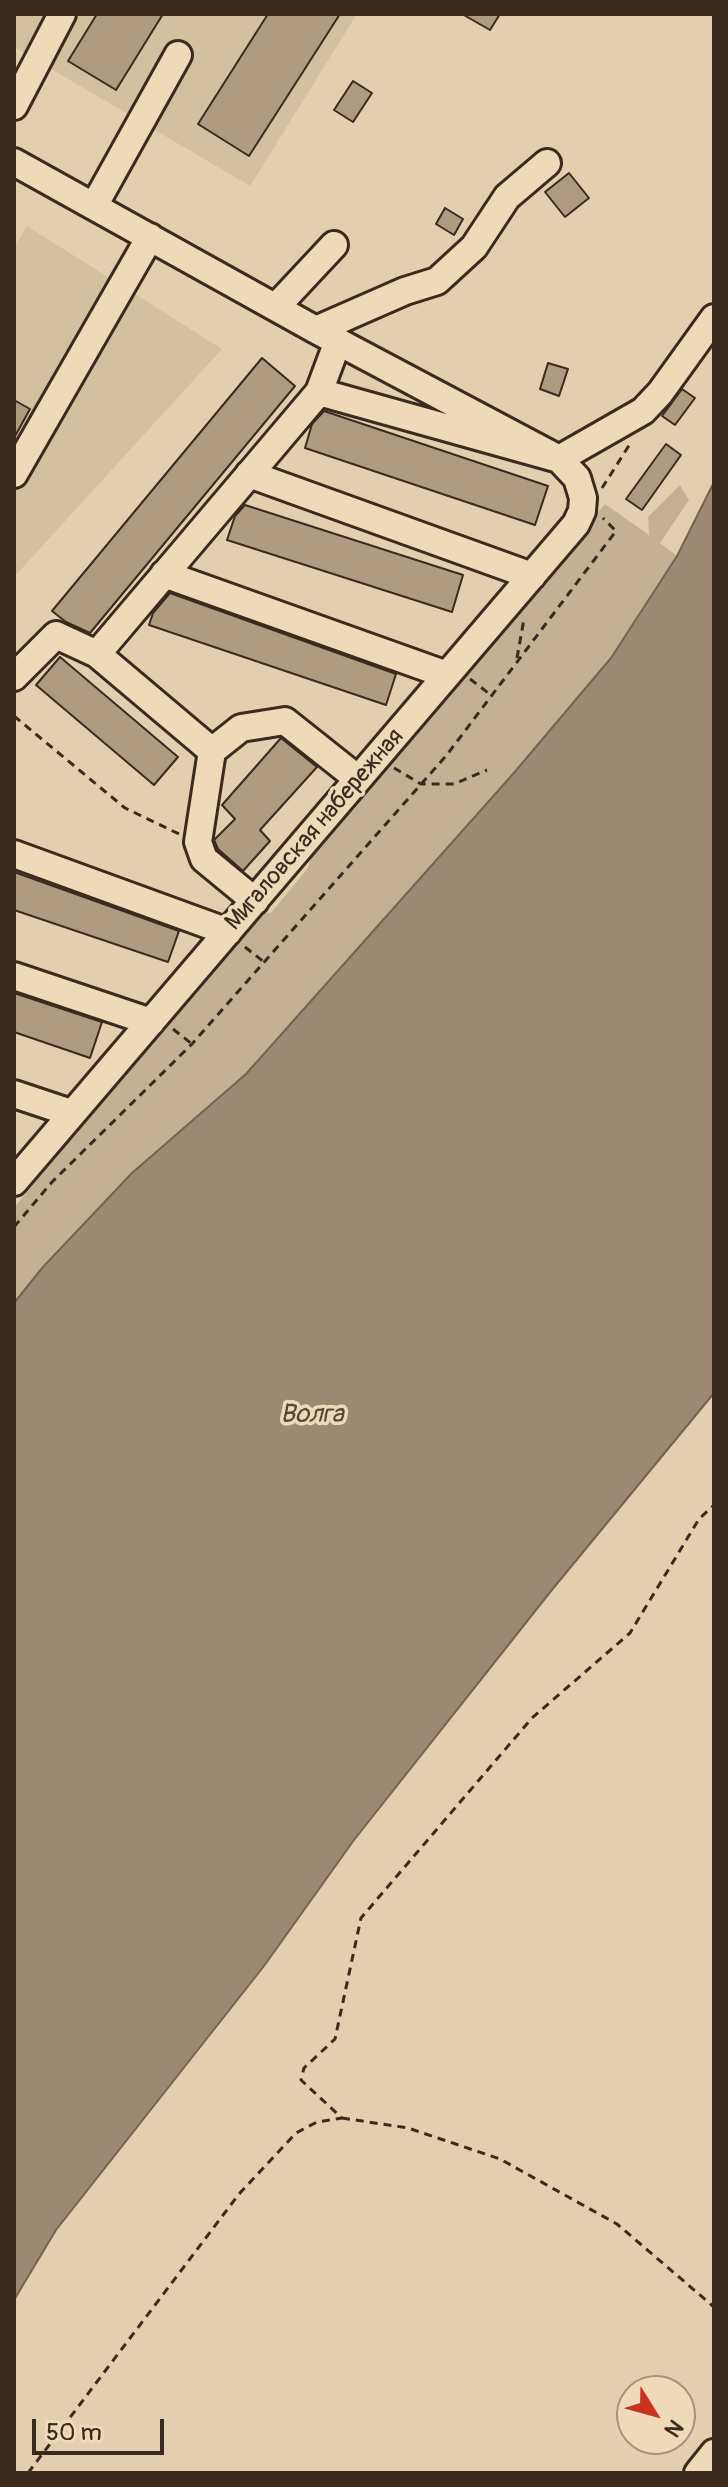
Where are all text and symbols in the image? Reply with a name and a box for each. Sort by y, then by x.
street label: Мигаловская набережная [220,723,410,937]
water label: Волга [280,1399,344,1431]
north arrow [616,2375,696,2455]
scale bar [36,2403,168,2453]
text: N [658,2414,689,2443]
text: 50 m [46,2418,102,2447]

